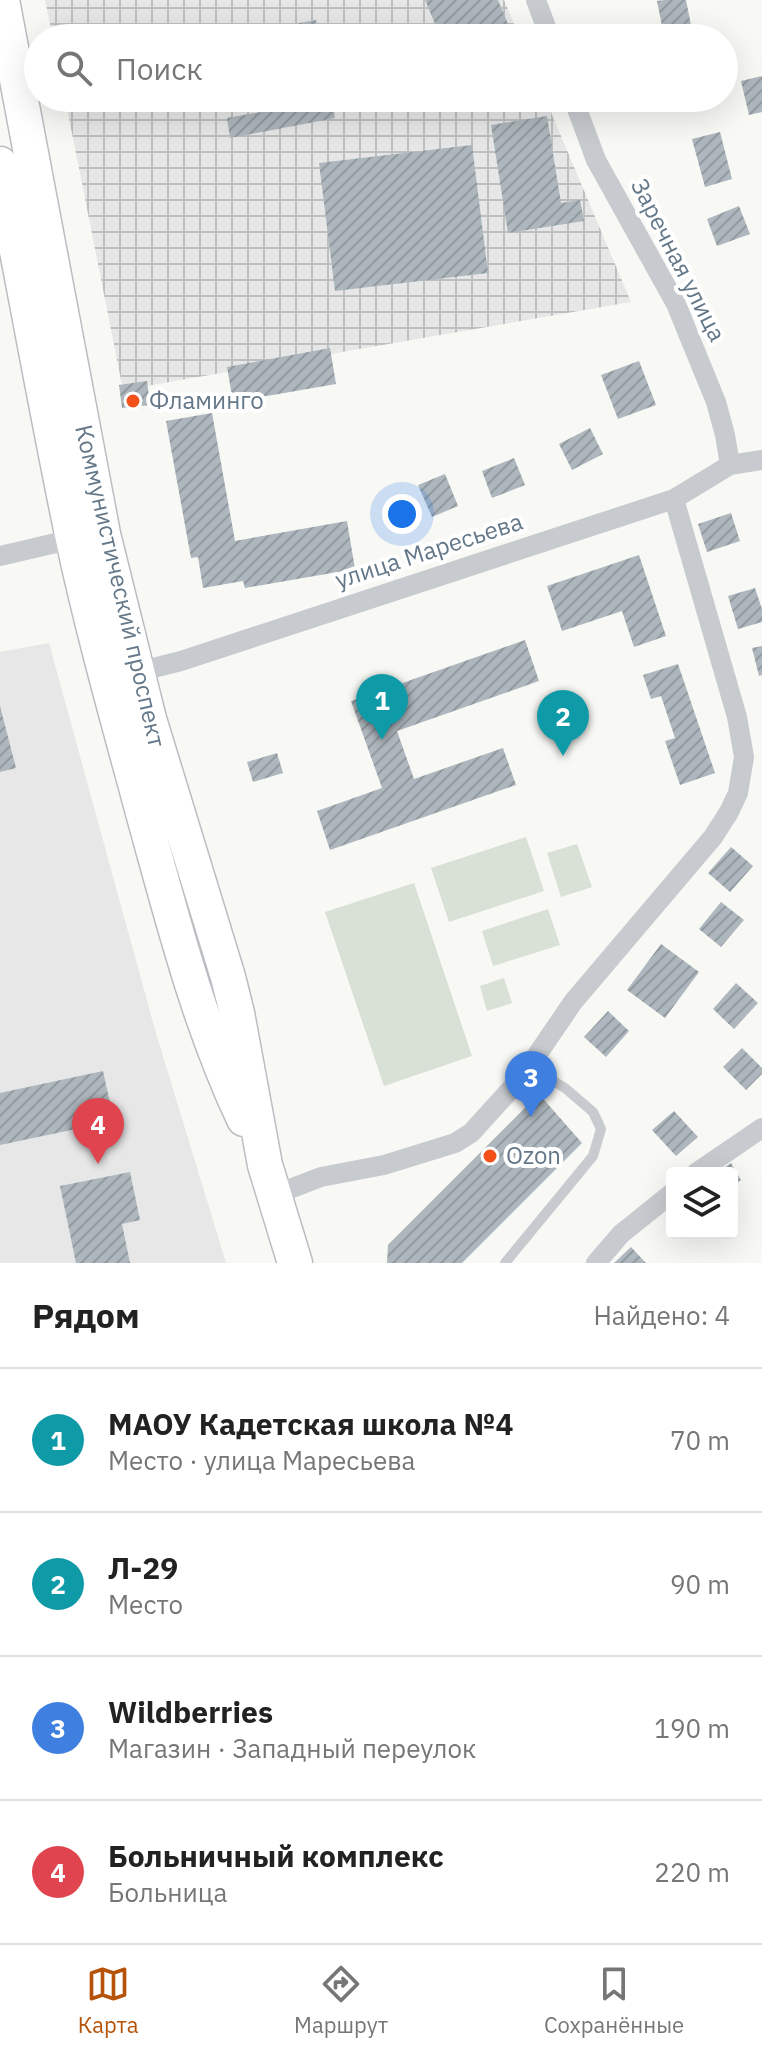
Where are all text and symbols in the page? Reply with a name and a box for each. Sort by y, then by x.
search box [24,24,738,112]
icon: search [52,46,96,90]
text: Поиск [116,49,203,88]
street label: Заречная улица [624,173,734,347]
place label: Фламинго [149,384,264,416]
marker: Фламинго [124,392,142,410]
street label: Коммунистический проспект [68,421,174,750]
your location [382,494,422,534]
street label: улица Маресьева [331,505,527,595]
pin: 1 [356,674,408,740]
pin: 2 [537,690,589,756]
pin: 3 [505,1051,557,1117]
pin: 4 [72,1098,124,1164]
place label: Ozon [506,1139,561,1171]
marker: Ozon [481,1147,499,1165]
map controls [666,1167,738,1239]
button: layers [666,1167,738,1239]
text: Рядом [32,1293,140,1337]
text: Найдено: 4 [593,1298,730,1332]
text: МАОУ Кадетская школа №4 [108,1404,513,1443]
text: 1 [50,1423,66,1457]
text: 70 m [670,1423,730,1457]
text: Место · улица Маресьева [108,1443,415,1477]
text: Л-29 [108,1548,178,1587]
text: 2 [50,1567,66,1601]
text: 90 m [670,1567,730,1601]
text: Место [108,1587,183,1621]
text: Wildberries [108,1692,273,1731]
text: 3 [50,1711,66,1745]
text: 190 m [654,1711,730,1745]
text: Магазин · Западный переулок [108,1731,476,1765]
text: Больничный комплекс [108,1836,444,1875]
text: 4 [50,1855,66,1889]
text: 220 m [654,1855,730,1889]
text: Больница [108,1875,227,1909]
tab: Карта [78,1962,138,2039]
tab: Маршрут [294,1962,388,2039]
tab: Сохранённые [544,1962,684,2039]

